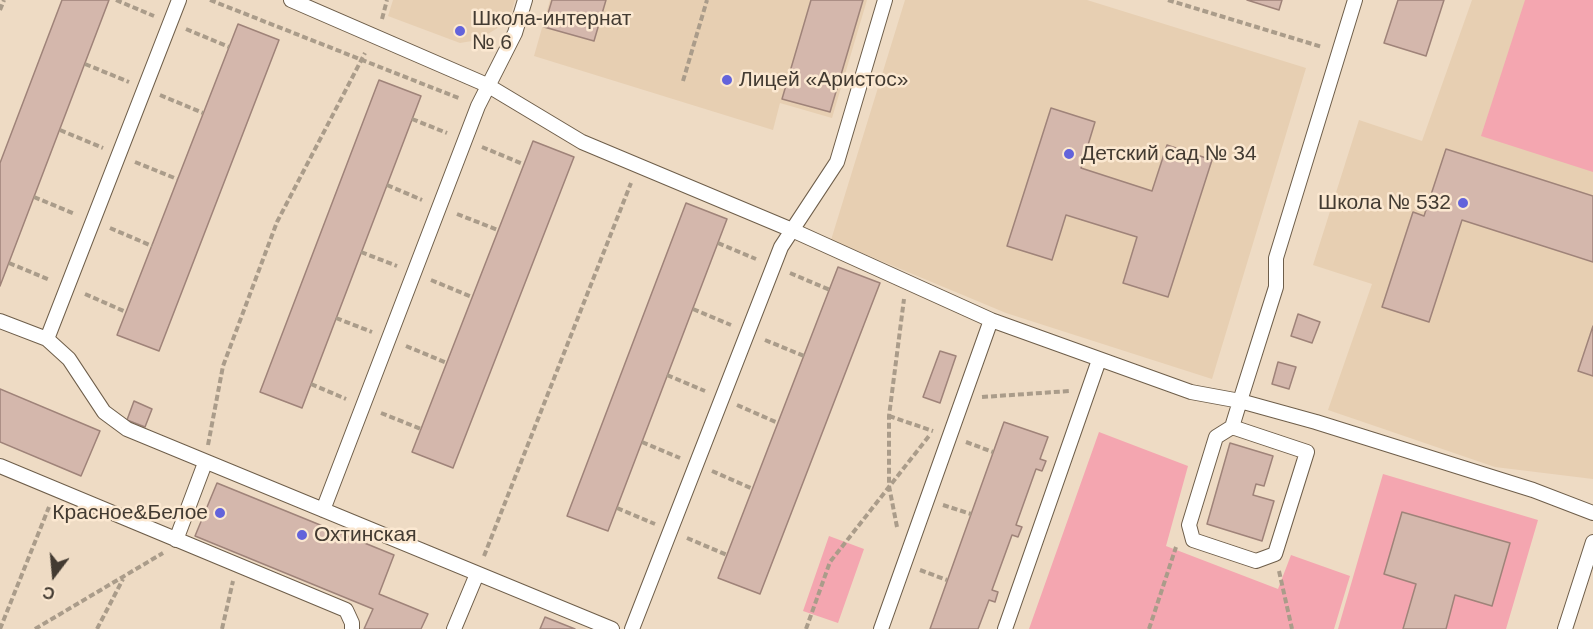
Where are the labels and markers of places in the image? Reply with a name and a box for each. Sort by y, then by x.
place label: Школа-интернат № 6 [472,6,631,56]
marker: Школа-интернат № 6 [453,24,467,38]
place label: Лицей «Аристос» [739,67,908,93]
marker: Лицей «Аристос» [720,73,734,87]
place label: Детский сад № 34 [1081,141,1257,167]
marker: Детский сад № 34 [1062,147,1076,161]
place label: Школа № 532 [1318,190,1451,216]
marker: Школа № 532 [1456,196,1470,210]
place label: Красное&Белое [52,500,208,526]
marker: Красное&Белое [213,506,227,520]
place label: Охтинская [314,522,417,548]
marker: Охтинская [295,528,309,542]

